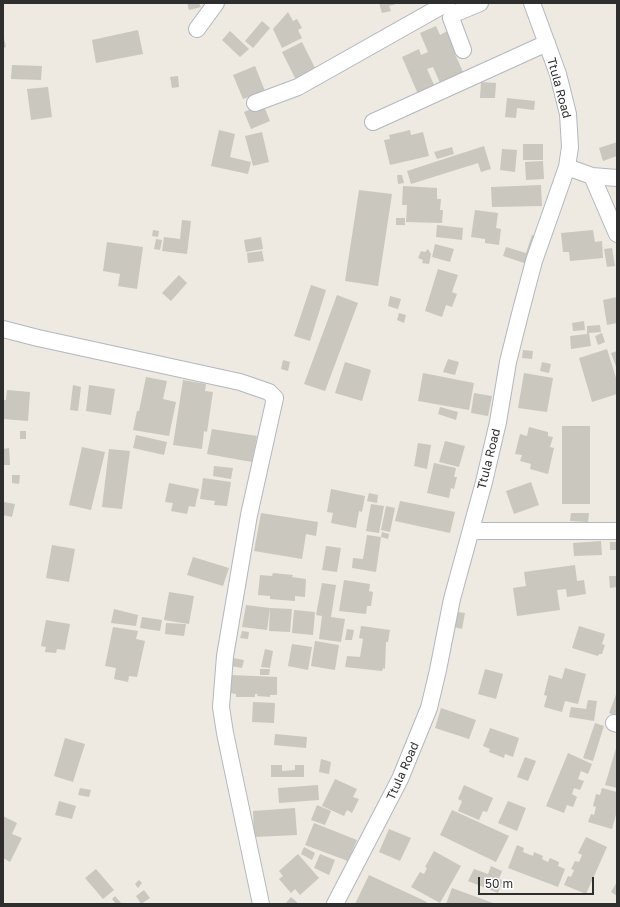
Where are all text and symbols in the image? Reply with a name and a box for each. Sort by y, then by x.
street label: Ttula Road [544,56,574,120]
street label: Ttula Road [475,427,503,491]
street label: Ttula Road [384,740,422,802]
scale bar [480,869,596,895]
text: 50 m [485,876,513,891]

